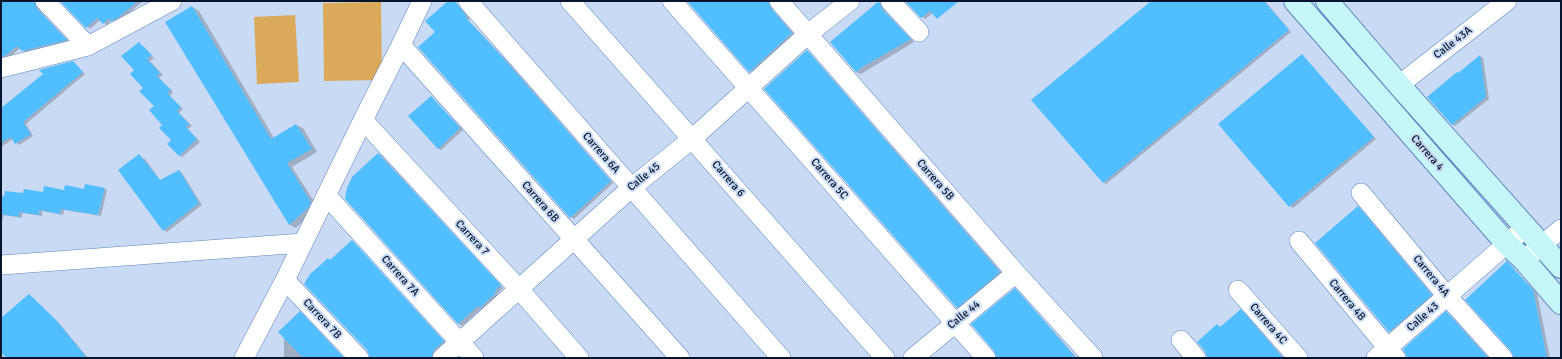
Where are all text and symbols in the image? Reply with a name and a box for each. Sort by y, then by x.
street label: Calle 43A [1431,24,1475,62]
street label: Carrera 6A [580,130,622,176]
street label: Carrera 4 [1408,132,1446,174]
street label: Carrera 5C [808,156,850,202]
street label: Carrera 5B [914,157,956,203]
street label: Carrera 6 [709,158,747,200]
street label: Calle 45 [625,160,663,194]
street label: Carrera 6B [519,179,561,225]
street label: Carrera 7 [452,218,492,258]
street label: Carrera 7A [378,253,422,299]
street label: Carrera 4A [1410,253,1452,299]
street label: Carrera 4B [1326,277,1368,323]
street label: Carrera 7B [300,296,344,342]
street label: Calle 44 [945,298,983,332]
street label: Calle 43 [1404,299,1442,335]
street label: Carrera 4C [1247,301,1289,347]

